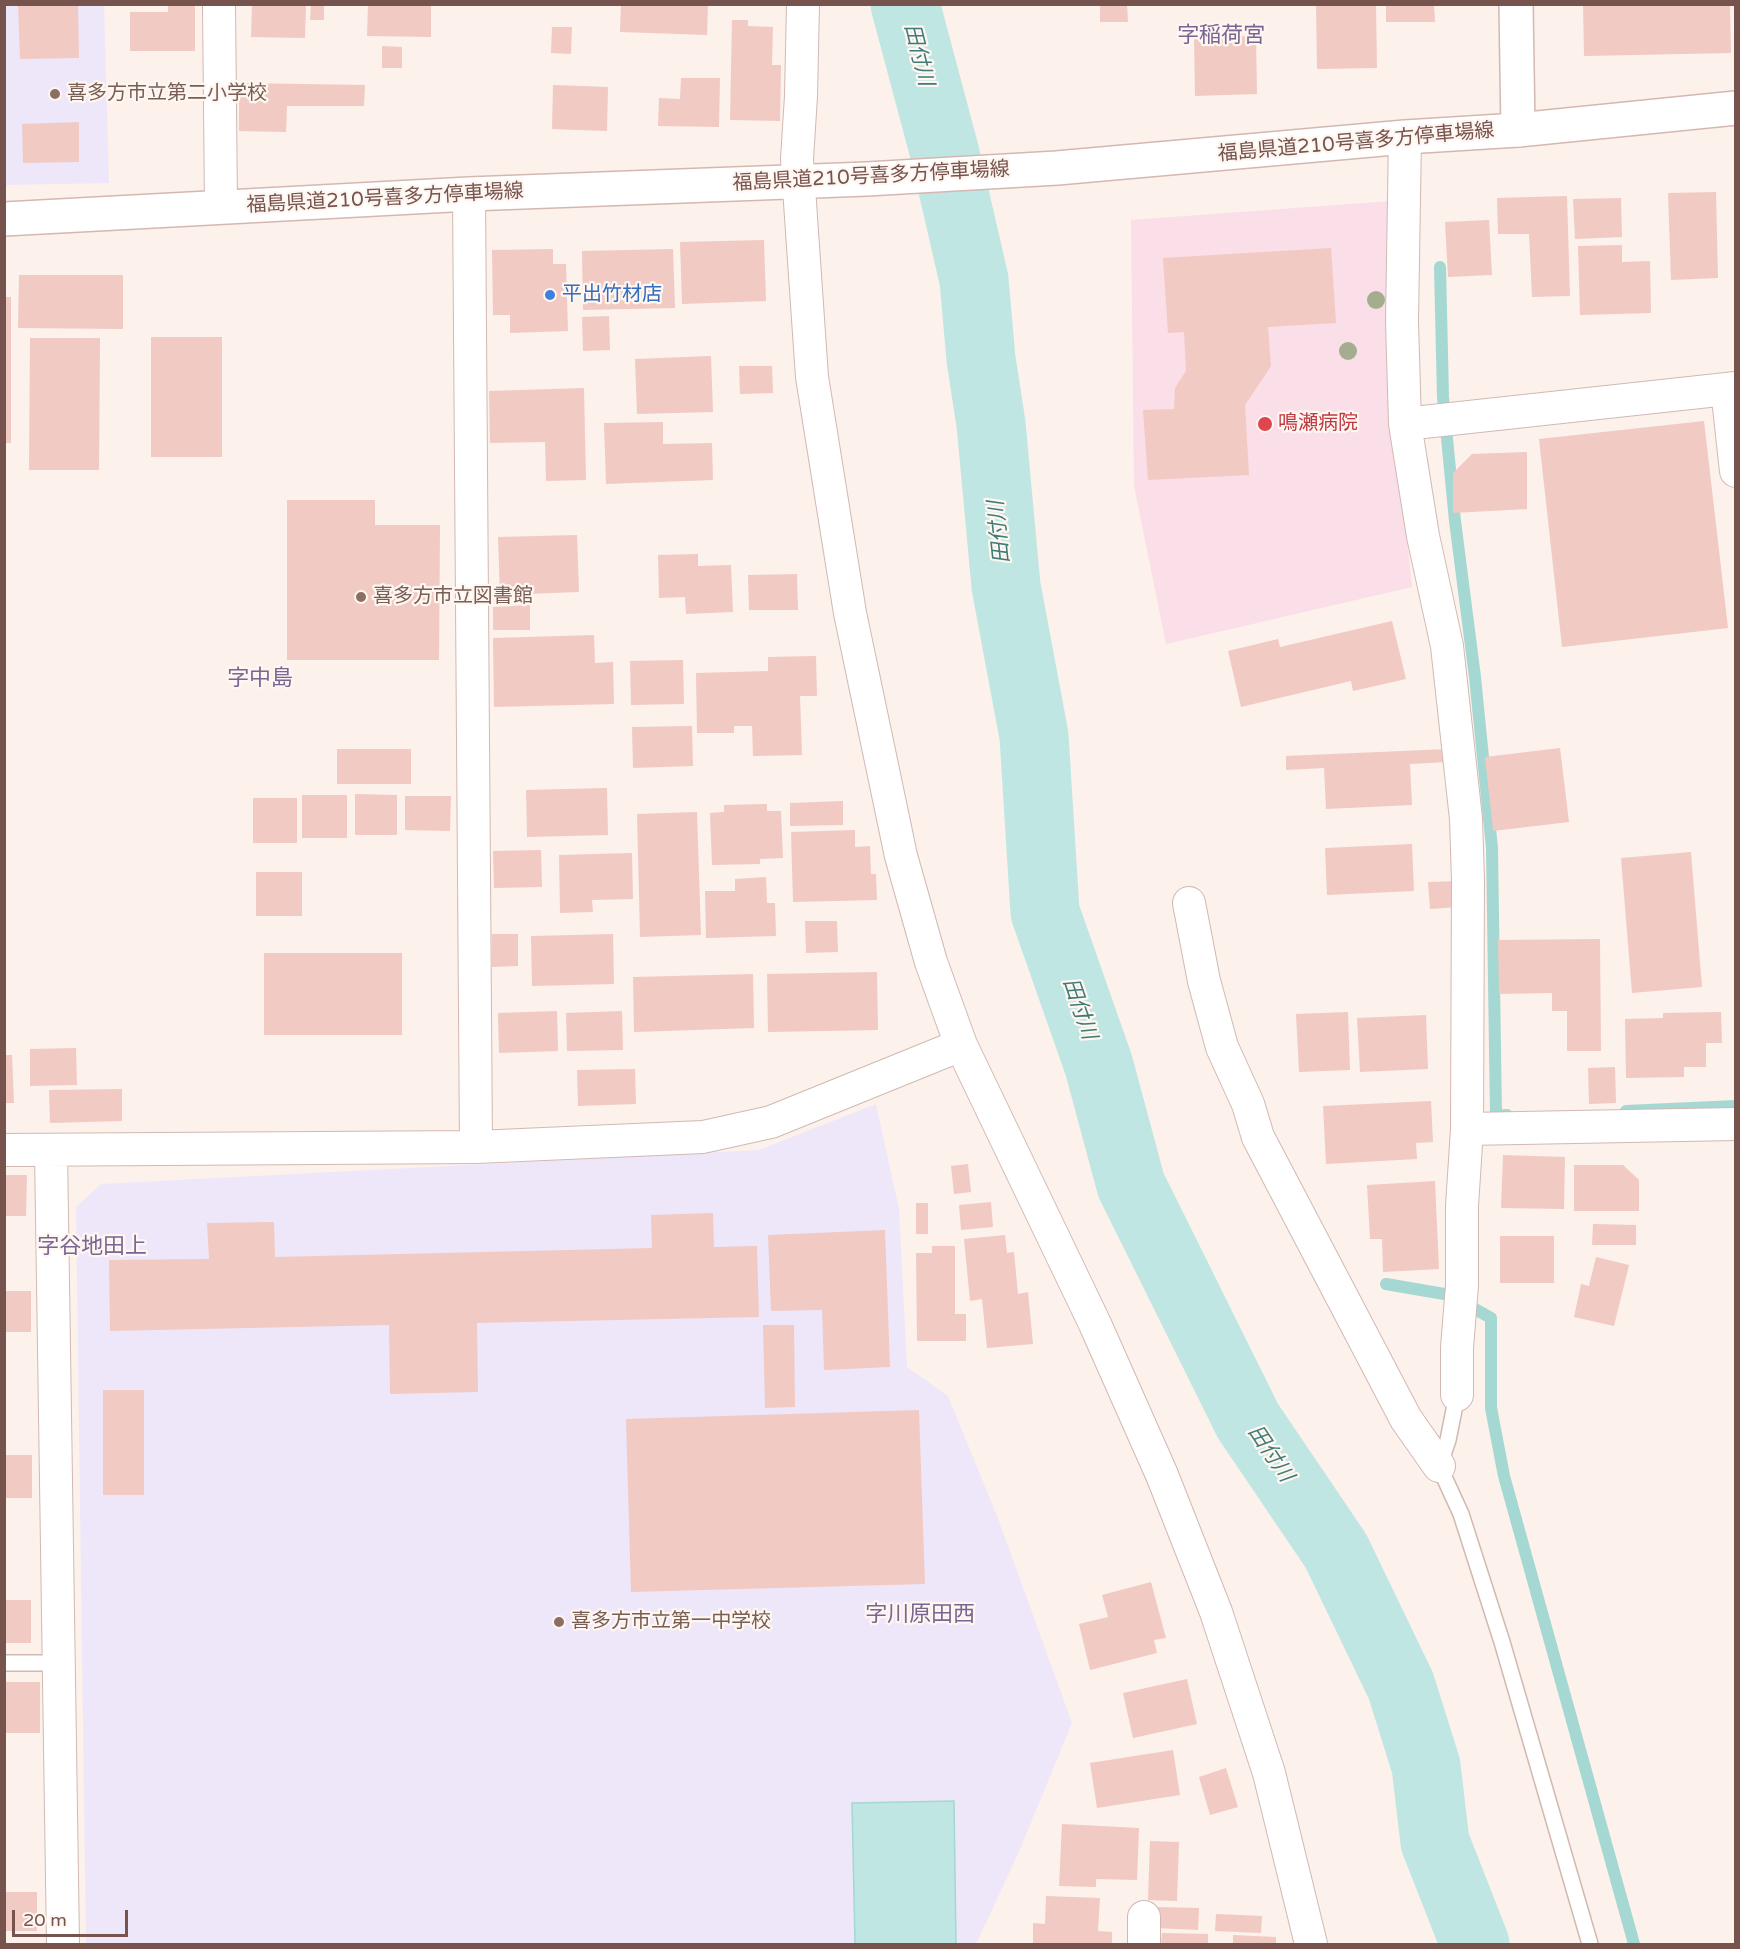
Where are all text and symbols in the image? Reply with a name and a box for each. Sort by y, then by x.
water label: 田付川 [898,21,938,89]
district label: 字稲荷宮 [1177,23,1265,49]
place label: 喜多方市立第二小学校 [67,82,267,106]
marker: 喜多方市立第二小学校 [48,87,62,101]
street label: 福島県道210号喜多方停車場線 [1217,119,1495,167]
street label: 福島県道210号喜多方停車場線 [732,158,1010,196]
street label: 福島県道210号喜多方停車場線 [246,180,524,218]
place label: 平出竹材店 [562,283,662,307]
marker: 平出竹材店 [543,288,557,302]
place label: 鳴瀬病院 [1278,412,1358,436]
marker: 鳴瀬病院 [1256,415,1274,433]
water label: 田付川 [984,499,1016,565]
place label: 喜多方市立図書館 [373,585,533,609]
marker: 喜多方市立図書館 [354,590,368,604]
district label: 字中島 [227,666,293,692]
water label: 田付川 [1057,975,1101,1043]
district label: 字谷地田上 [37,1234,147,1260]
water label: 田付川 [1242,1421,1298,1487]
district label: 字川原田西 [865,1602,975,1628]
place label: 喜多方市立第一中学校 [571,1610,771,1634]
marker: 喜多方市立第一中学校 [552,1615,566,1629]
scale bar [15,1898,130,1936]
text: 20 m [23,1909,67,1931]

